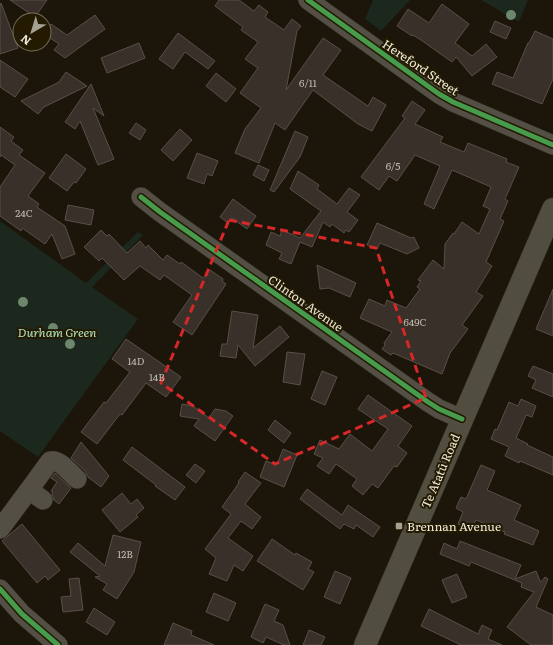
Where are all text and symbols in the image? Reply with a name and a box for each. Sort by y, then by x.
north arrow [12,12,52,52]
text: N [17,32,34,50]
street label: Hereford Street [379,35,463,99]
house number: 6/11 [299,75,317,90]
house number: 6/5 [386,158,400,173]
house number: 24C [15,205,33,220]
street label: Clinton Avenue [265,270,347,336]
house number: 649C [403,314,427,329]
park label: Durham Green [18,323,96,341]
house number: 14D [128,353,145,368]
house number: 14B [149,369,165,384]
street label: Te Atatū Road [416,430,464,511]
place label: Brennan Avenue [407,517,501,535]
marker: Brennan Avenue [394,521,404,531]
house number: 12B [117,546,133,561]

